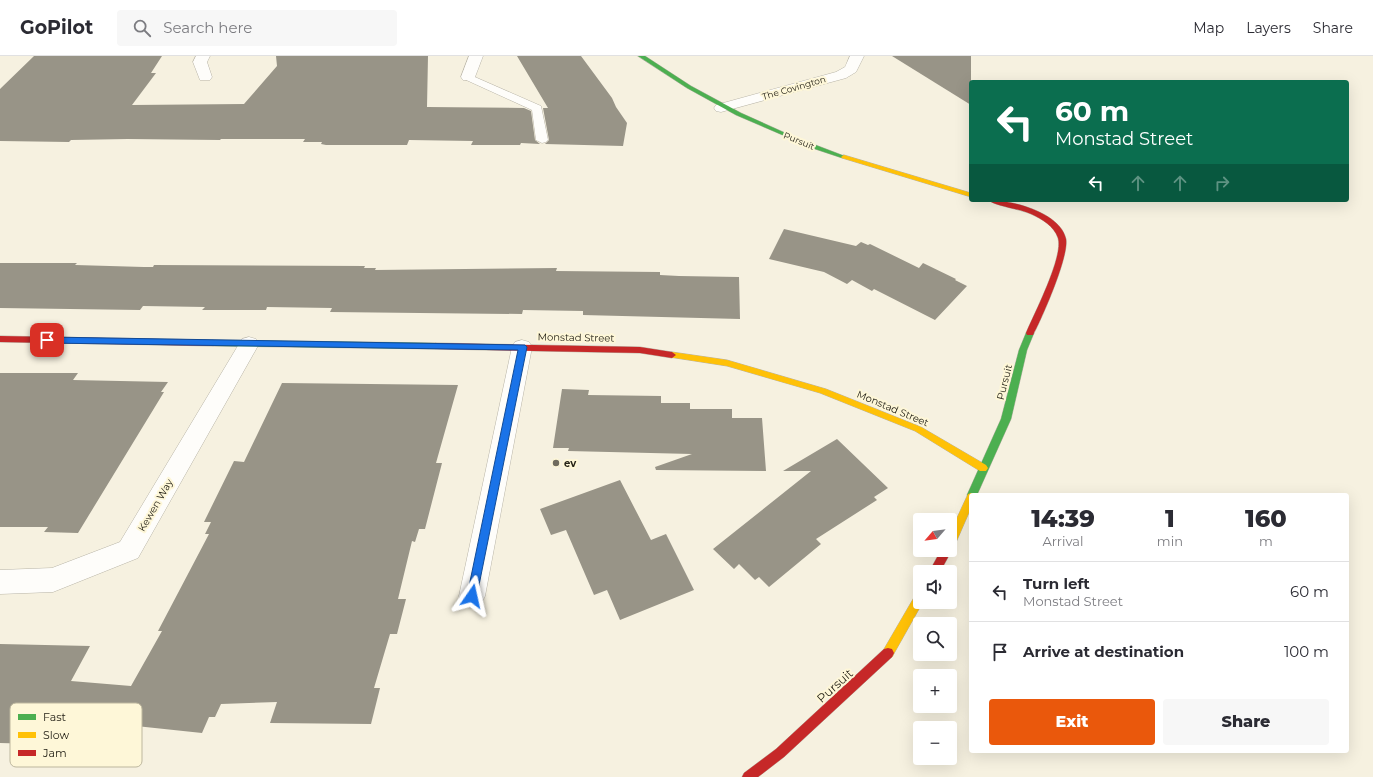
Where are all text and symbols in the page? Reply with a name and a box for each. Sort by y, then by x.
search box [117,10,397,46]
text: GoPilot [20,16,93,39]
icon: search [131,17,153,39]
text: Search here [163,18,252,37]
text: Map [1193,19,1224,37]
text: Layers [1246,19,1291,37]
text: Share [1313,19,1353,37]
street label: The Covington [761,73,827,102]
text: 60 m [1055,94,1129,128]
icon: left [989,96,1041,148]
text: Monstad Street [1055,128,1193,150]
street label: Pursuit [782,129,817,152]
icon: left [1085,172,1107,194]
icon: ahead [1127,172,1149,194]
icon: ahead [1169,172,1191,194]
icon: right [1211,172,1233,194]
pin [30,323,64,357]
icon: arrive [36,329,58,351]
street label: Monstad Street [537,330,615,345]
street label: Pursuit [994,363,1015,401]
street label: Monstad Street [855,387,931,429]
place label: ev [564,457,577,470]
marker: ev [551,458,561,468]
street label: Kewen Way [135,476,176,534]
text: 14:39 [1031,504,1095,533]
text: 1 [1165,504,1175,533]
text: 160 [1245,504,1287,533]
north arrow [913,513,957,557]
map controls [913,513,957,765]
text: Arrival [1042,533,1083,549]
text: min [1157,533,1183,549]
text: m [1259,533,1273,549]
button: sound [913,565,957,609]
text: Turn left [1023,574,1090,593]
position arrow [451,575,493,617]
icon: left [989,581,1011,603]
text: 60 m [1290,582,1329,601]
text: Monstad Street [1023,593,1123,609]
button: search [913,617,957,661]
icon: arrive [989,641,1011,663]
text: Arrive at destination [1023,642,1184,661]
text: 100 m [1284,642,1329,661]
street label: Pursuit [814,665,856,706]
button: + [913,669,957,713]
button: Exit [989,699,1155,745]
button: Share [1163,699,1329,745]
legend [10,703,142,767]
text: Fast [43,710,67,724]
button: − [913,721,957,765]
text: Slow [43,728,69,742]
text: Jam [42,746,67,760]

